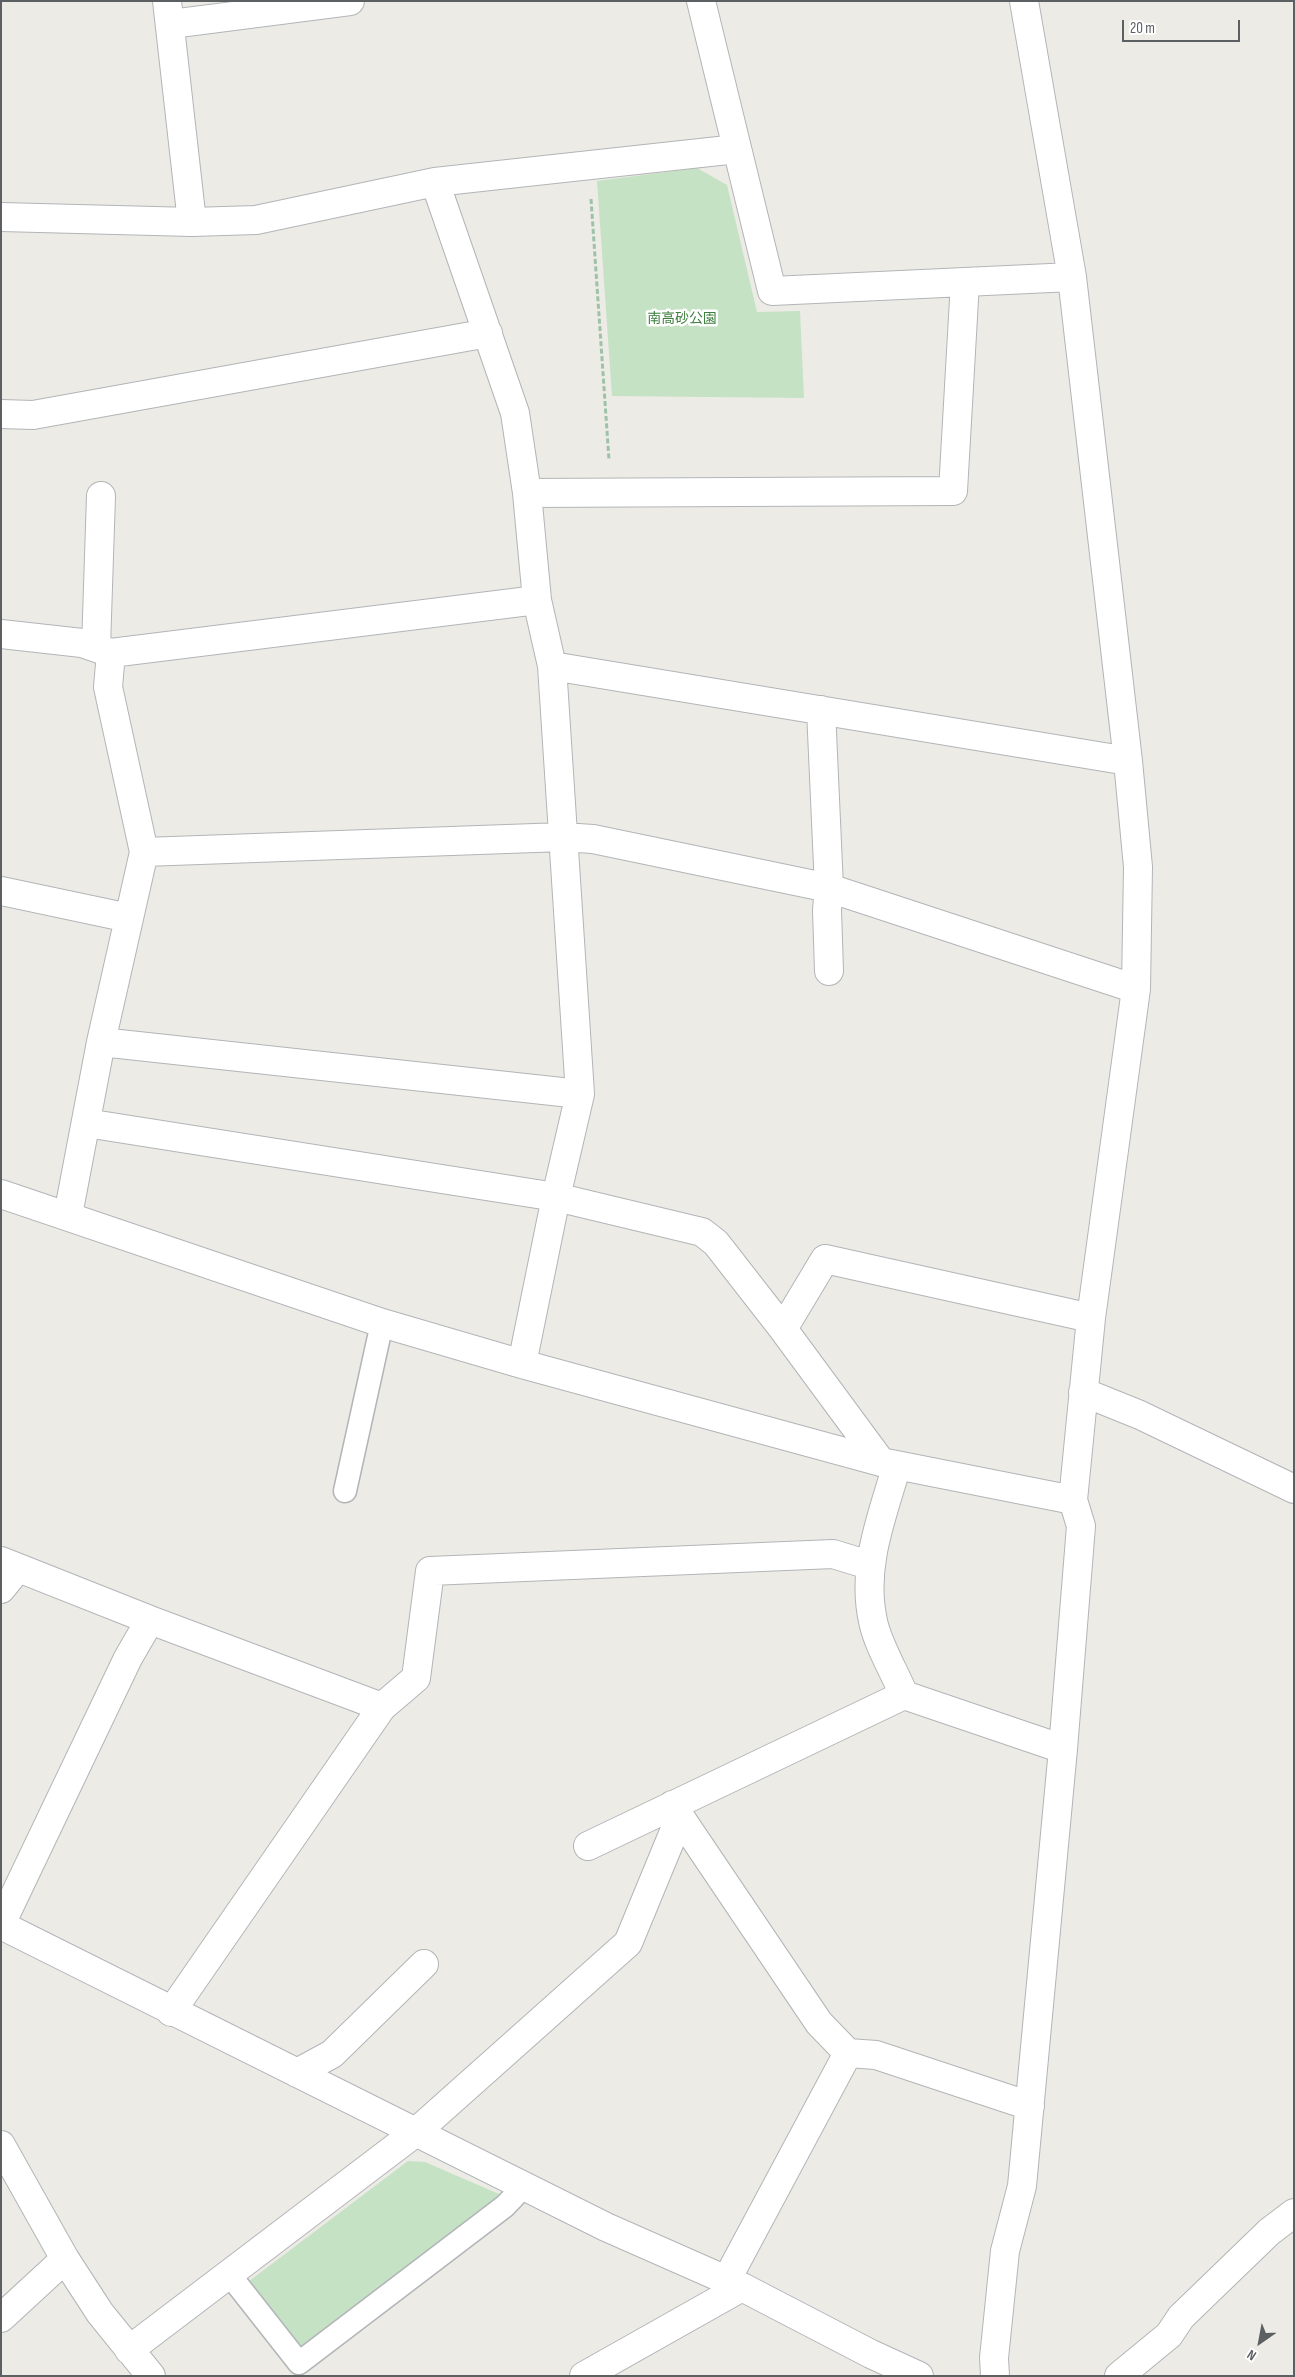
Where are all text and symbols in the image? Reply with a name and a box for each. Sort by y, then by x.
scale bar [1125,10,1242,42]
text: 20 m [1130,19,1155,38]
park label: 南高砂公園 [647,311,717,327]
north arrow [1235,2317,1285,2367]
text: N [1244,2346,1259,2364]

